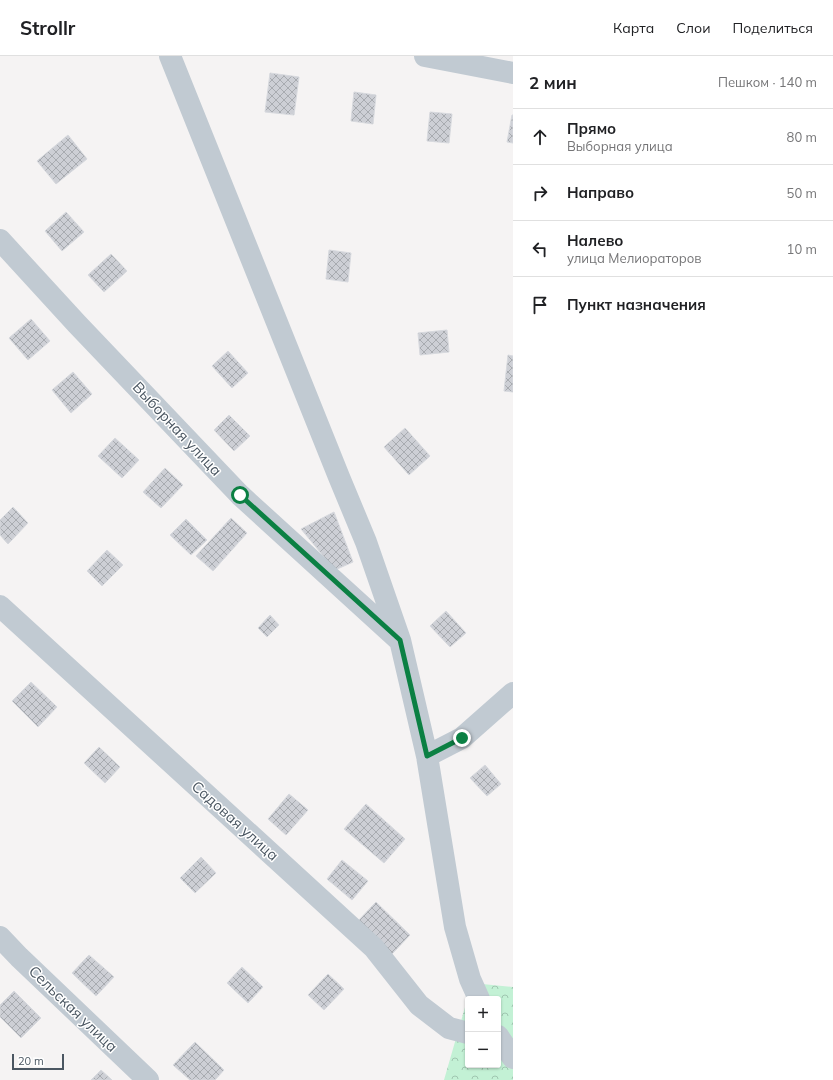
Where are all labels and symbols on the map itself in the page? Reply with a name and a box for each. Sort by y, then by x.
street label: Выборная улица [129,378,226,480]
route start [231,486,249,504]
route end [453,729,471,747]
street label: Садовая улица [188,777,283,865]
street label: Сельская улица [25,961,122,1056]
scale bar [12,1052,64,1071]

